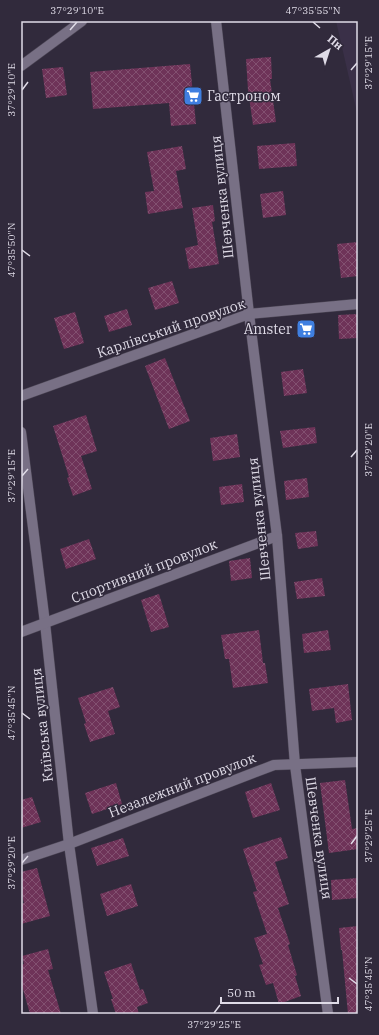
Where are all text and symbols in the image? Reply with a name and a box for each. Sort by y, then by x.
text: 37°29'10"E [50,4,104,17]
text: 47°35'55"N [286,4,341,17]
north arrow [309,30,349,70]
text: Пн [325,32,346,53]
text: 37°29'15"E [362,36,375,90]
text: 37°29'10"E [5,63,18,117]
supermarket icon: Гастроном [182,85,204,107]
place label: Гастроном [207,87,281,105]
street label: Шевченка вулиця [207,135,237,259]
text: 47°35'50"N [5,222,18,278]
street label: Карлівський провулок [94,294,248,362]
supermarket icon: Amster [295,318,317,340]
place label: Amster [244,320,293,338]
text: 37°29'20"E [362,423,375,477]
text: 37°29'15"E [5,449,18,503]
street label: Шевченка вулиця [244,457,274,581]
street label: Спортивний провулок [68,535,220,607]
street label: Київська вулиця [27,667,57,783]
text: 47°35'45"N [5,685,18,741]
street label: Незалежний провулок [106,749,258,821]
street label: Шевченка вулиця [301,776,337,900]
text: 37°29'25"E [362,809,375,863]
text: 37°29'20"E [5,836,18,890]
text: 47°35'45"N [362,956,375,1012]
scale bar [221,979,338,1005]
text: 50 m [227,985,256,1000]
text: 37°29'25"E [187,1018,241,1031]

